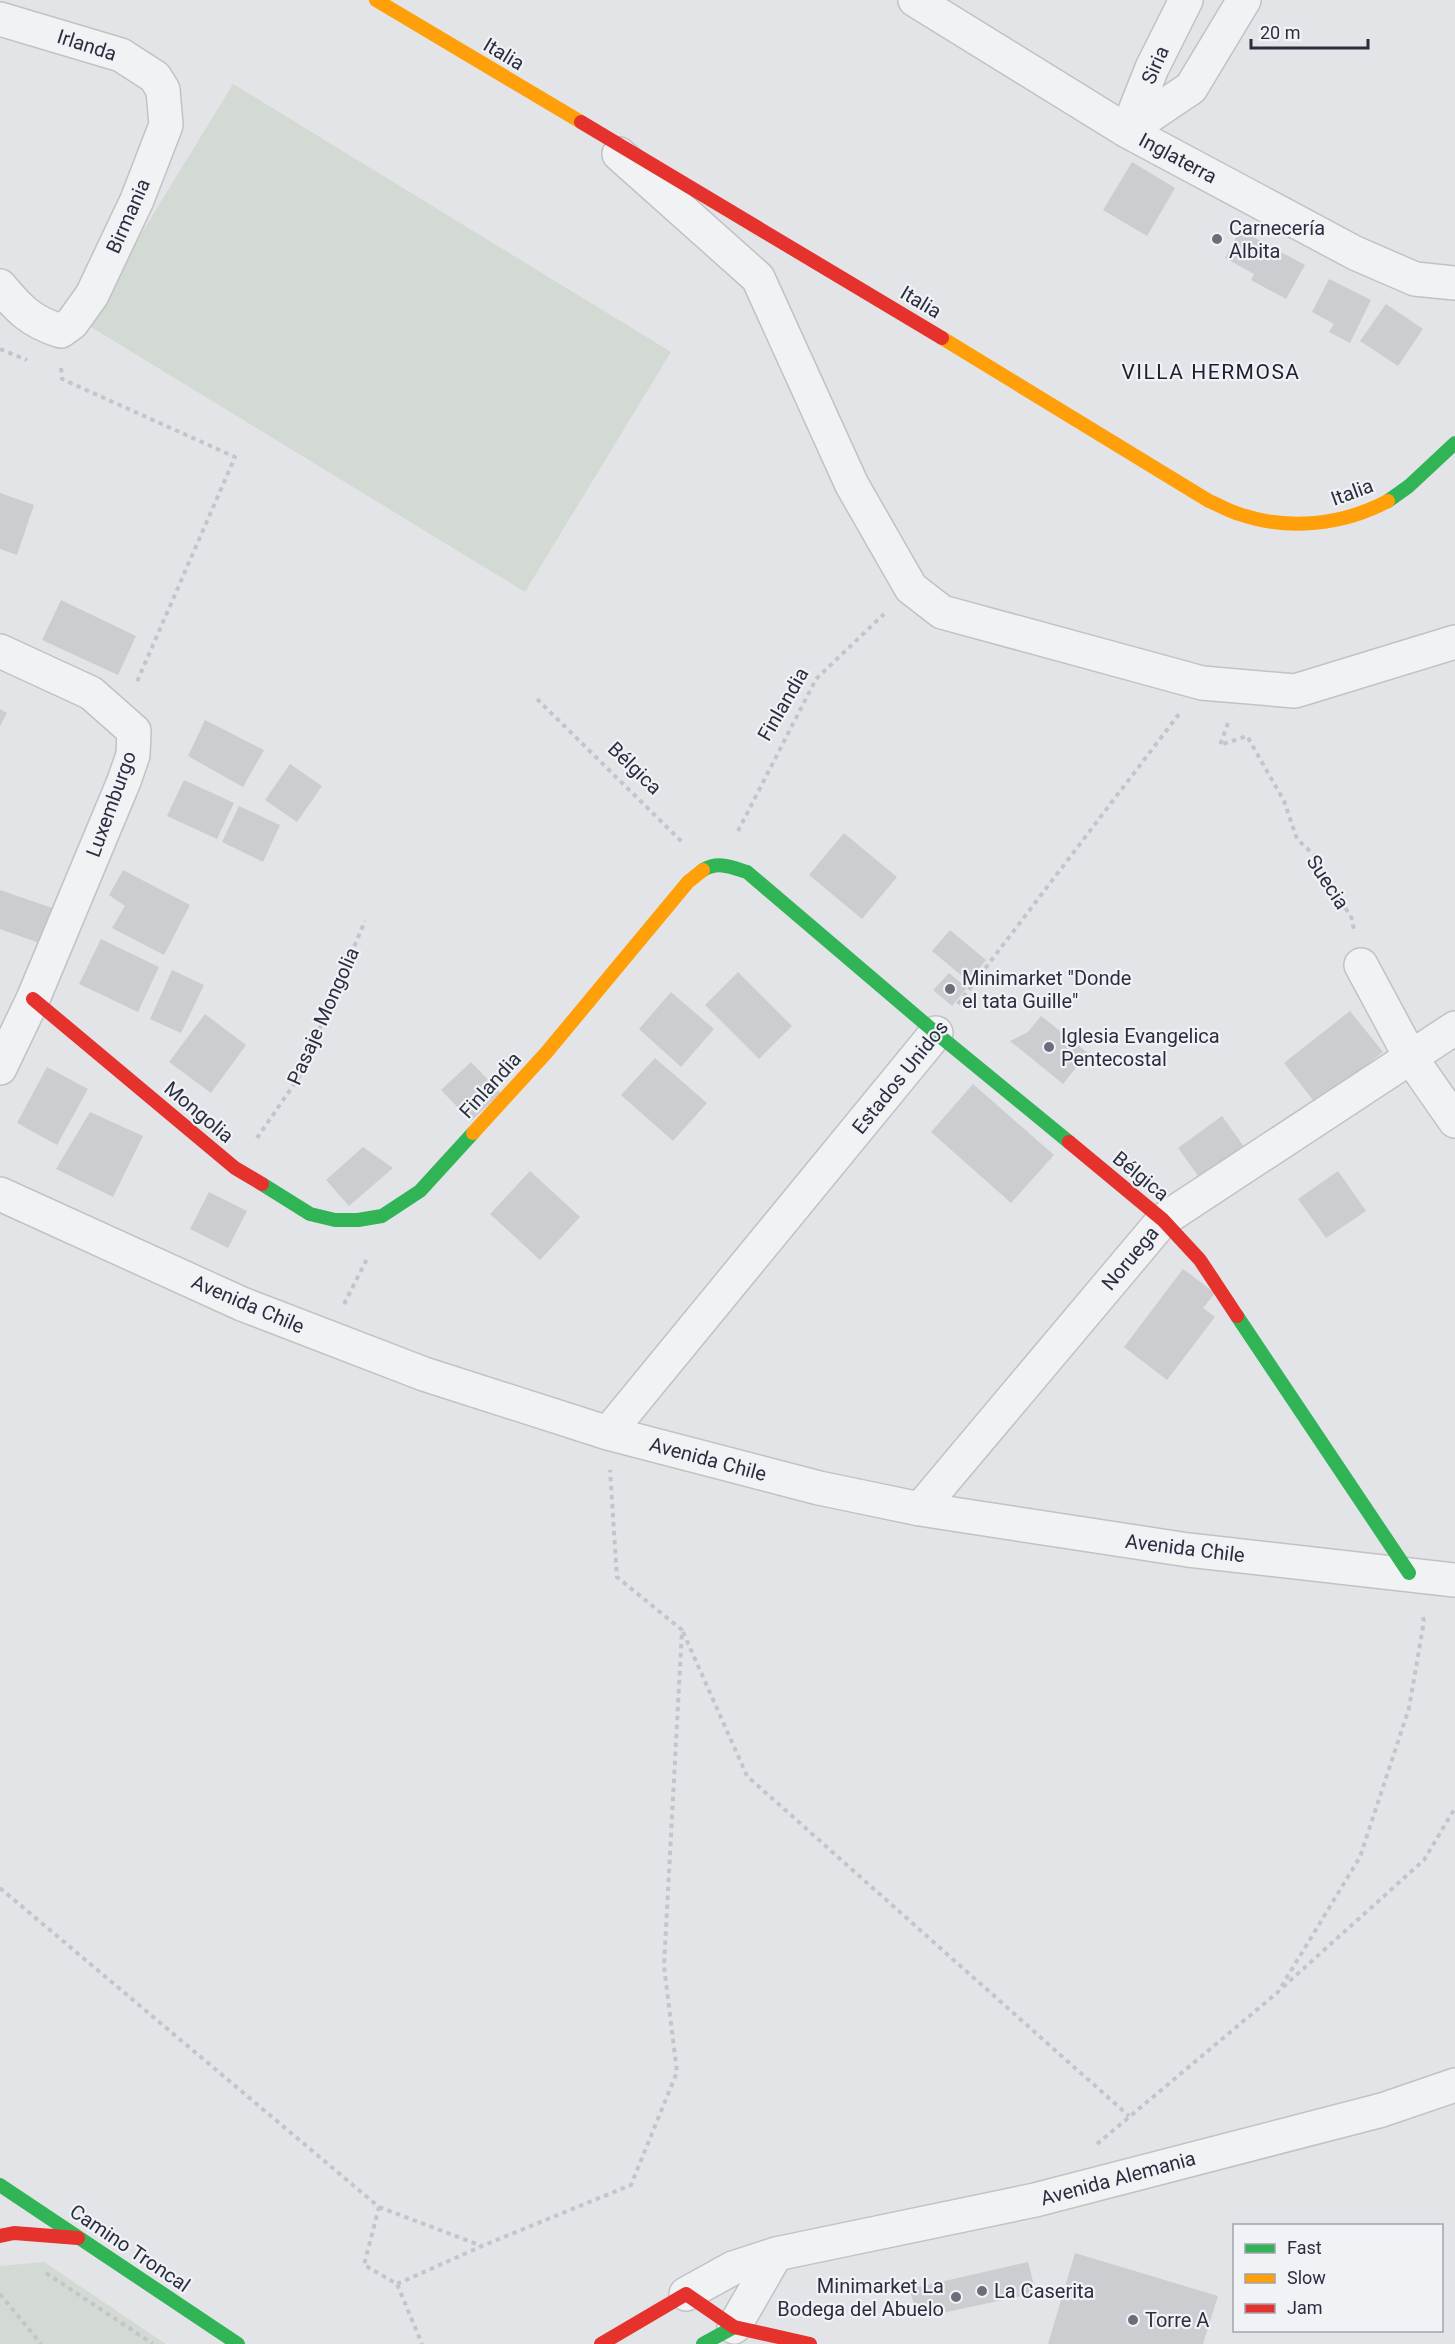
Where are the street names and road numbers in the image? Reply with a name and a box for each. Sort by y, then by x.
street label: Irlanda [54,24,120,66]
street label: Italia [479,33,529,75]
street label: Siria [1136,42,1174,88]
street label: Inglaterra [1135,128,1221,188]
street label: Birmania [101,175,155,257]
street label: Italia [896,281,946,323]
street label: Italia [1327,473,1377,511]
street label: Finlandia [752,663,814,745]
street label: Bélgica [603,737,667,799]
street label: Luxemburgo [81,748,141,860]
street label: Suecia [1302,850,1354,914]
street label: Pasaje Mongolia [282,943,364,1089]
street label: Estados Unidos [847,1015,953,1139]
street label: Finlandia [454,1047,526,1123]
street label: Mongolia [159,1076,239,1148]
street label: Bélgica [1108,1146,1174,1206]
street label: Noruega [1096,1221,1164,1295]
street label: Avenida Chile [188,1269,308,1339]
street label: Avenida Chile [647,1432,769,1486]
street label: Avenida Chile [1124,1529,1246,1567]
street label: Avenida Alemania [1038,2146,1198,2210]
street label: Camino Troncal [65,2199,195,2297]

